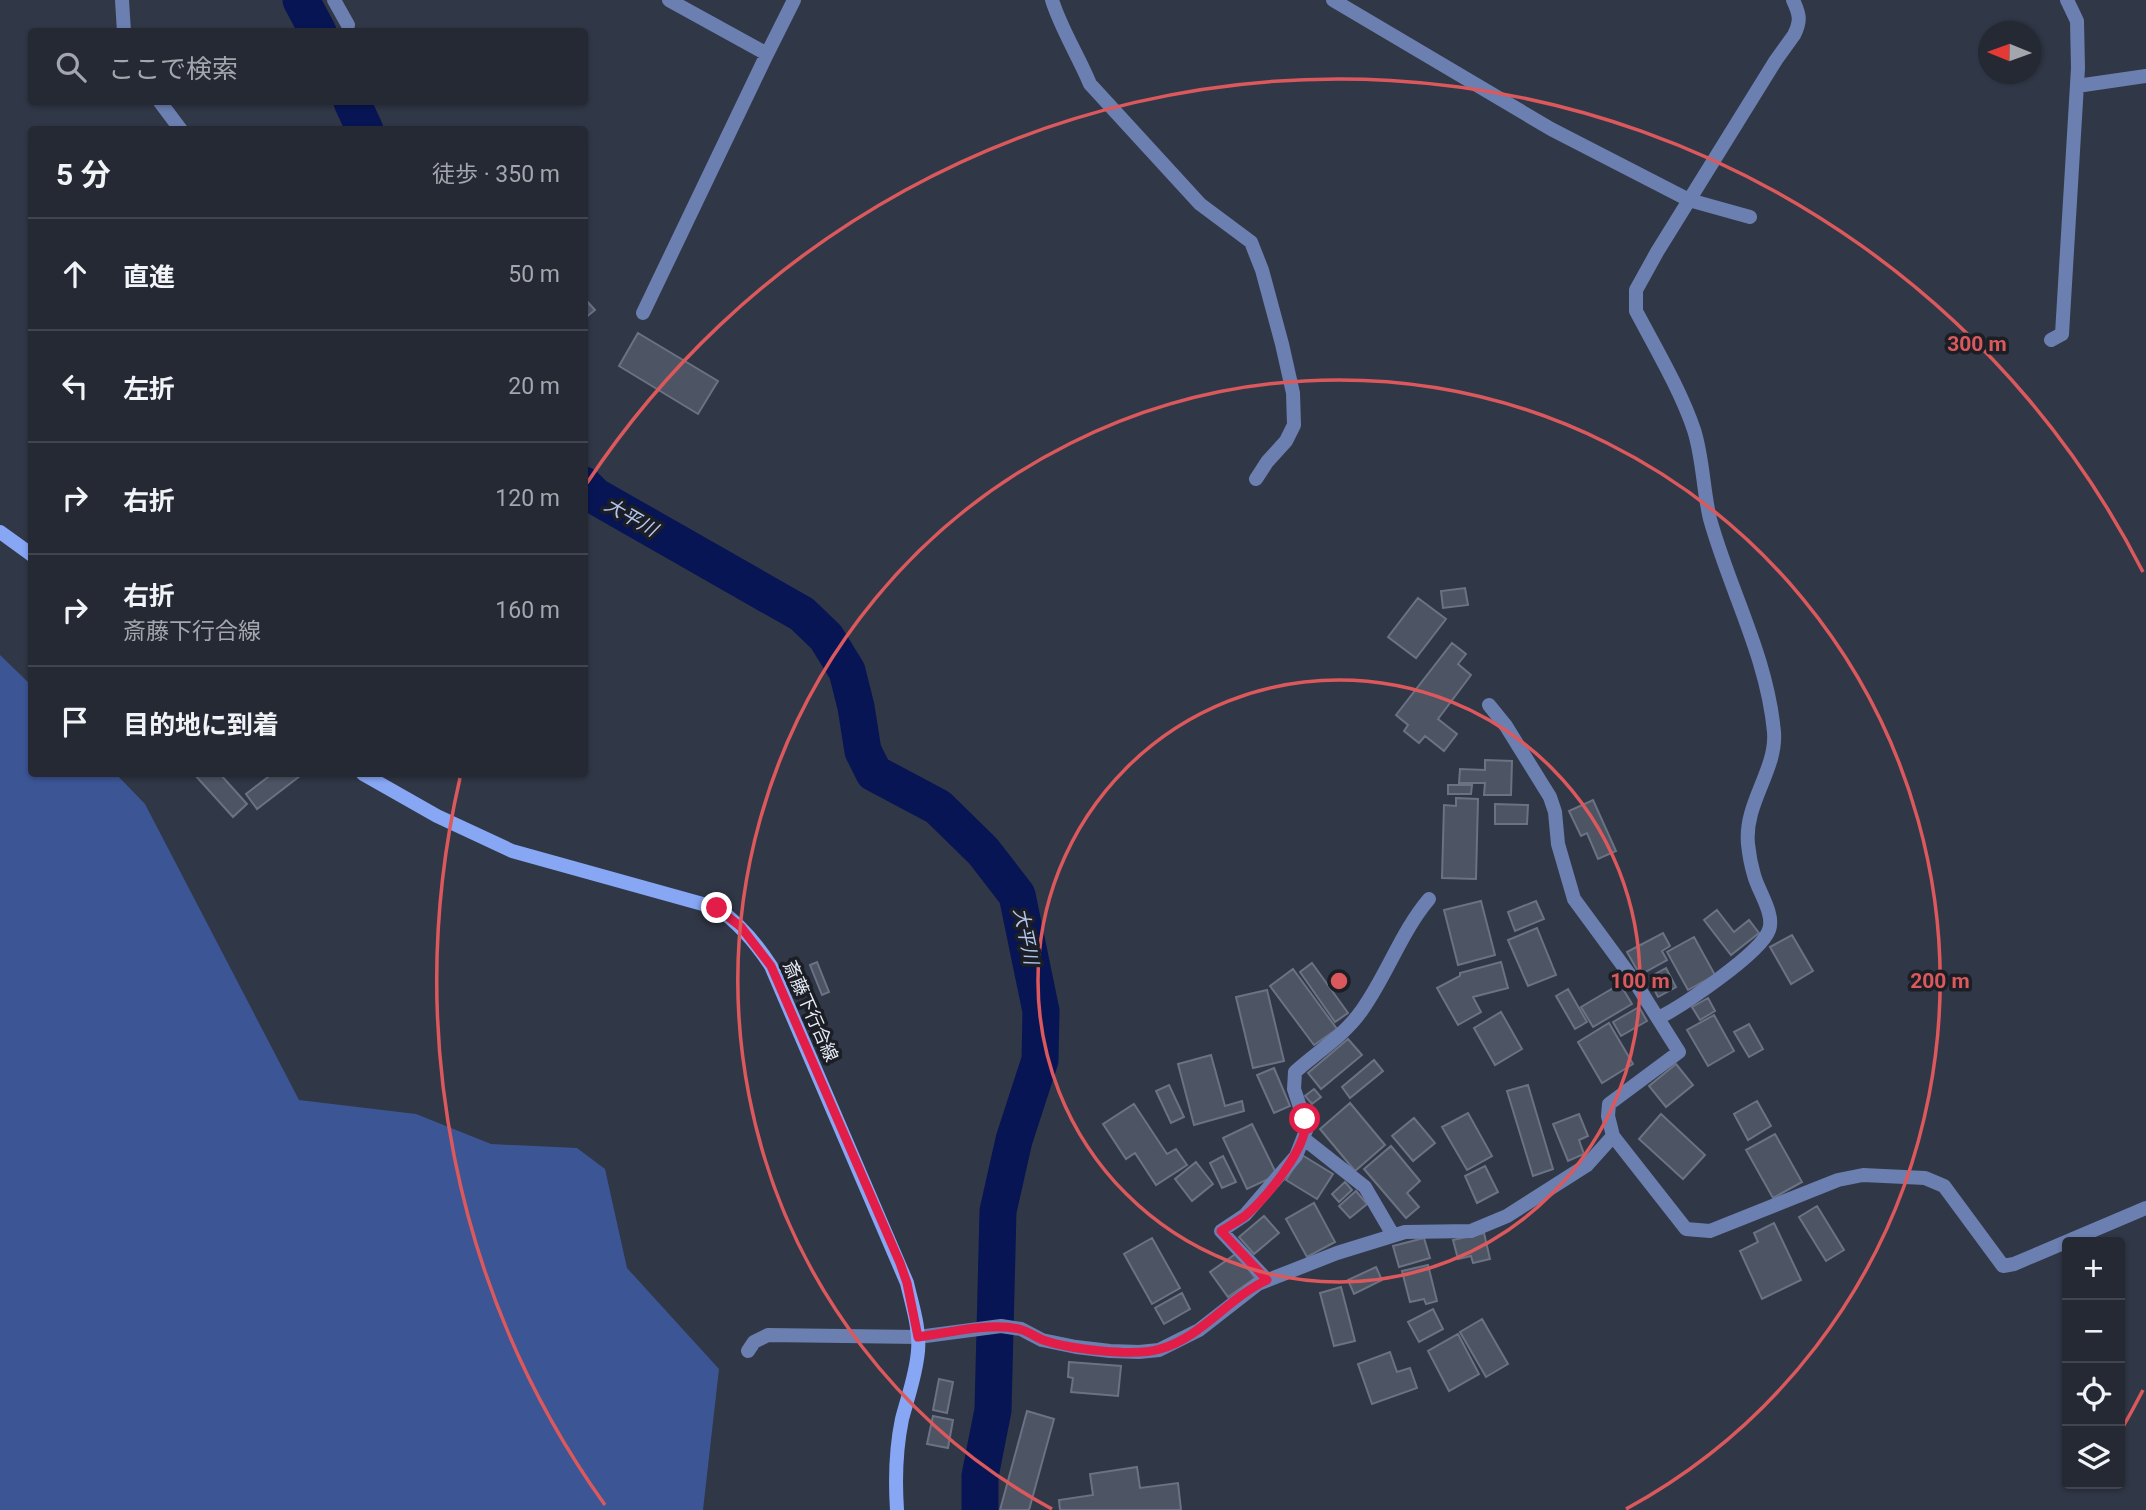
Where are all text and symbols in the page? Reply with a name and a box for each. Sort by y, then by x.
north arrow [1978,21,2041,84]
search box [28,28,588,105]
icon: search [52,48,90,86]
text: ここで検索 [108,54,238,84]
text: 5 分 [56,157,111,192]
text: 徒歩 · 350 m [432,161,560,188]
icon: ahead [56,255,94,293]
text: 50 m [508,261,560,288]
text: 直進 [123,262,175,292]
text: 300 m [1947,332,2007,356]
icon: left [56,367,94,405]
text: 20 m [508,373,560,400]
text: 左折 [123,374,175,404]
icon: right [56,479,94,517]
text: 120 m [495,485,560,512]
text: 右折 [123,486,175,516]
water label: 大平川 [601,493,663,542]
text: 右折 [123,581,175,611]
icon: right [56,591,94,629]
text: 160 m [495,597,560,624]
text: 斎藤下行合線 [123,618,261,645]
icon: arrive [56,703,94,741]
text: 目的地に到着 [123,710,279,740]
route end [701,892,732,923]
water label: 大平川 [1009,906,1044,968]
street label: 斎藤下行合線 [779,957,843,1065]
centre of rings [1327,969,1351,993]
text: 100 m [1610,969,1670,993]
text: 200 m [1910,969,1970,993]
route start [1289,1103,1320,1134]
map controls [2062,1237,2125,1489]
button: + [2062,1237,2125,1300]
button: − [2062,1300,2125,1363]
button: locate [2062,1363,2125,1426]
button: layers [2062,1426,2125,1489]

